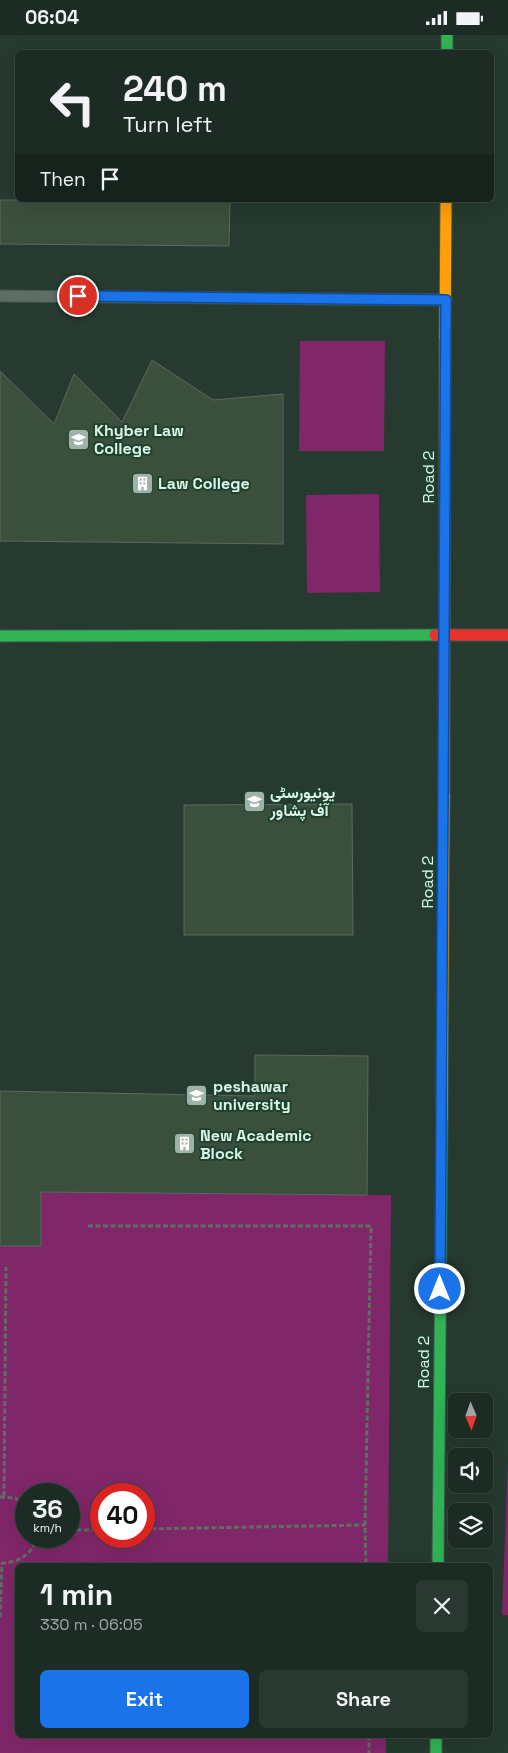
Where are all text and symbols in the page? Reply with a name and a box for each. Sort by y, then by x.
text: 06:04 [25,5,79,30]
text: 240 m [123,67,227,111]
icon: left [40,70,105,135]
text: Turn left [123,110,213,138]
icon: arrive [96,165,124,193]
text: Then [40,167,86,192]
pin [57,275,99,317]
icon: arrive [64,282,92,310]
place label: Khyber Law College [94,420,184,459]
school or university icon: Khyber Law College [66,427,90,451]
street label: Road 2 [418,450,439,504]
building icon: Law College [130,471,154,495]
place label: Law College [158,473,250,494]
place label: یونیورسٹی آف پشاور [269,782,335,822]
school or university icon: یونیورسٹی آف پشاور [242,789,266,813]
street label: Road 2 [417,855,438,909]
place label: peshawar university [213,1076,291,1115]
school or university icon: peshawar university [185,1083,209,1107]
place label: New Academic Block [200,1125,312,1164]
building icon: New Academic Block [172,1132,196,1156]
position arrow [413,1262,465,1314]
street label: Road 2 [413,1335,434,1389]
north arrow [448,1393,492,1437]
map controls [448,1393,493,1548]
button: sound [448,1448,493,1493]
speed limit sign: 40 [90,1483,155,1548]
text: 36 [32,1493,63,1525]
button: layers [448,1503,493,1548]
text: km/h [33,1520,62,1536]
text: 1 min [40,1575,113,1614]
button: close [416,1580,468,1632]
text: 330 m · 06:05 [40,1614,143,1635]
button: Exit [40,1670,249,1728]
button: Share [259,1670,468,1728]

